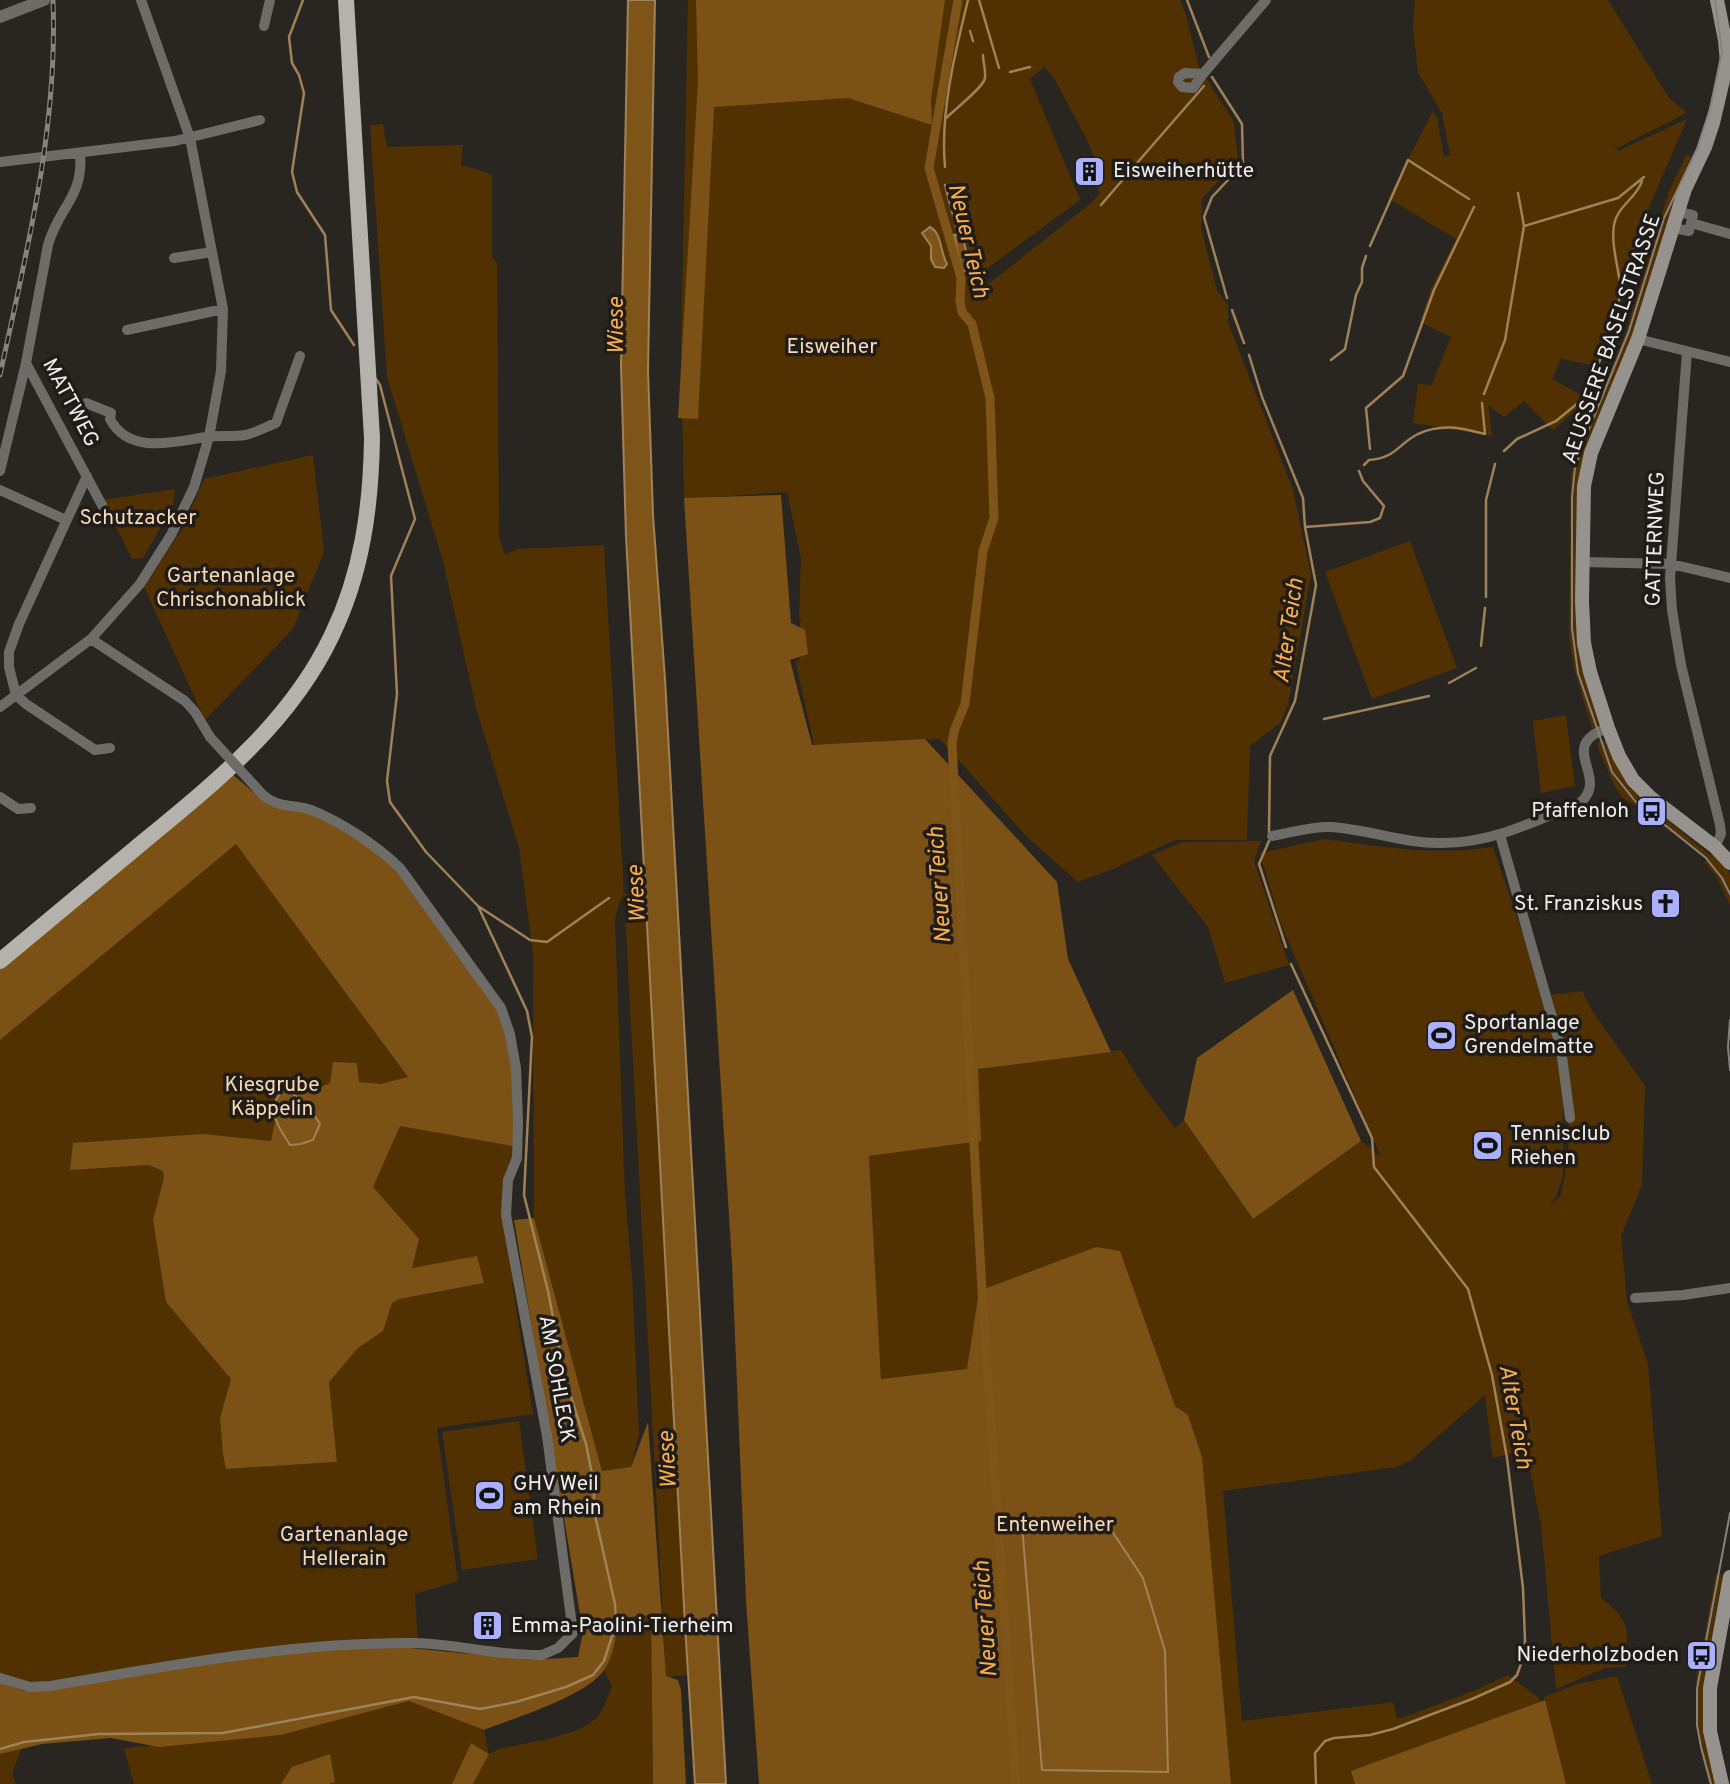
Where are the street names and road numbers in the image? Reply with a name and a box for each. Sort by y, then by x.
street label: AEUSSERE BASELSTRASSE [1556,210,1668,468]
street label: MATTWEG [35,354,105,452]
street label: GATTERNWEG [1640,471,1672,607]
street label: AM SOHLECK [532,1313,580,1445]

